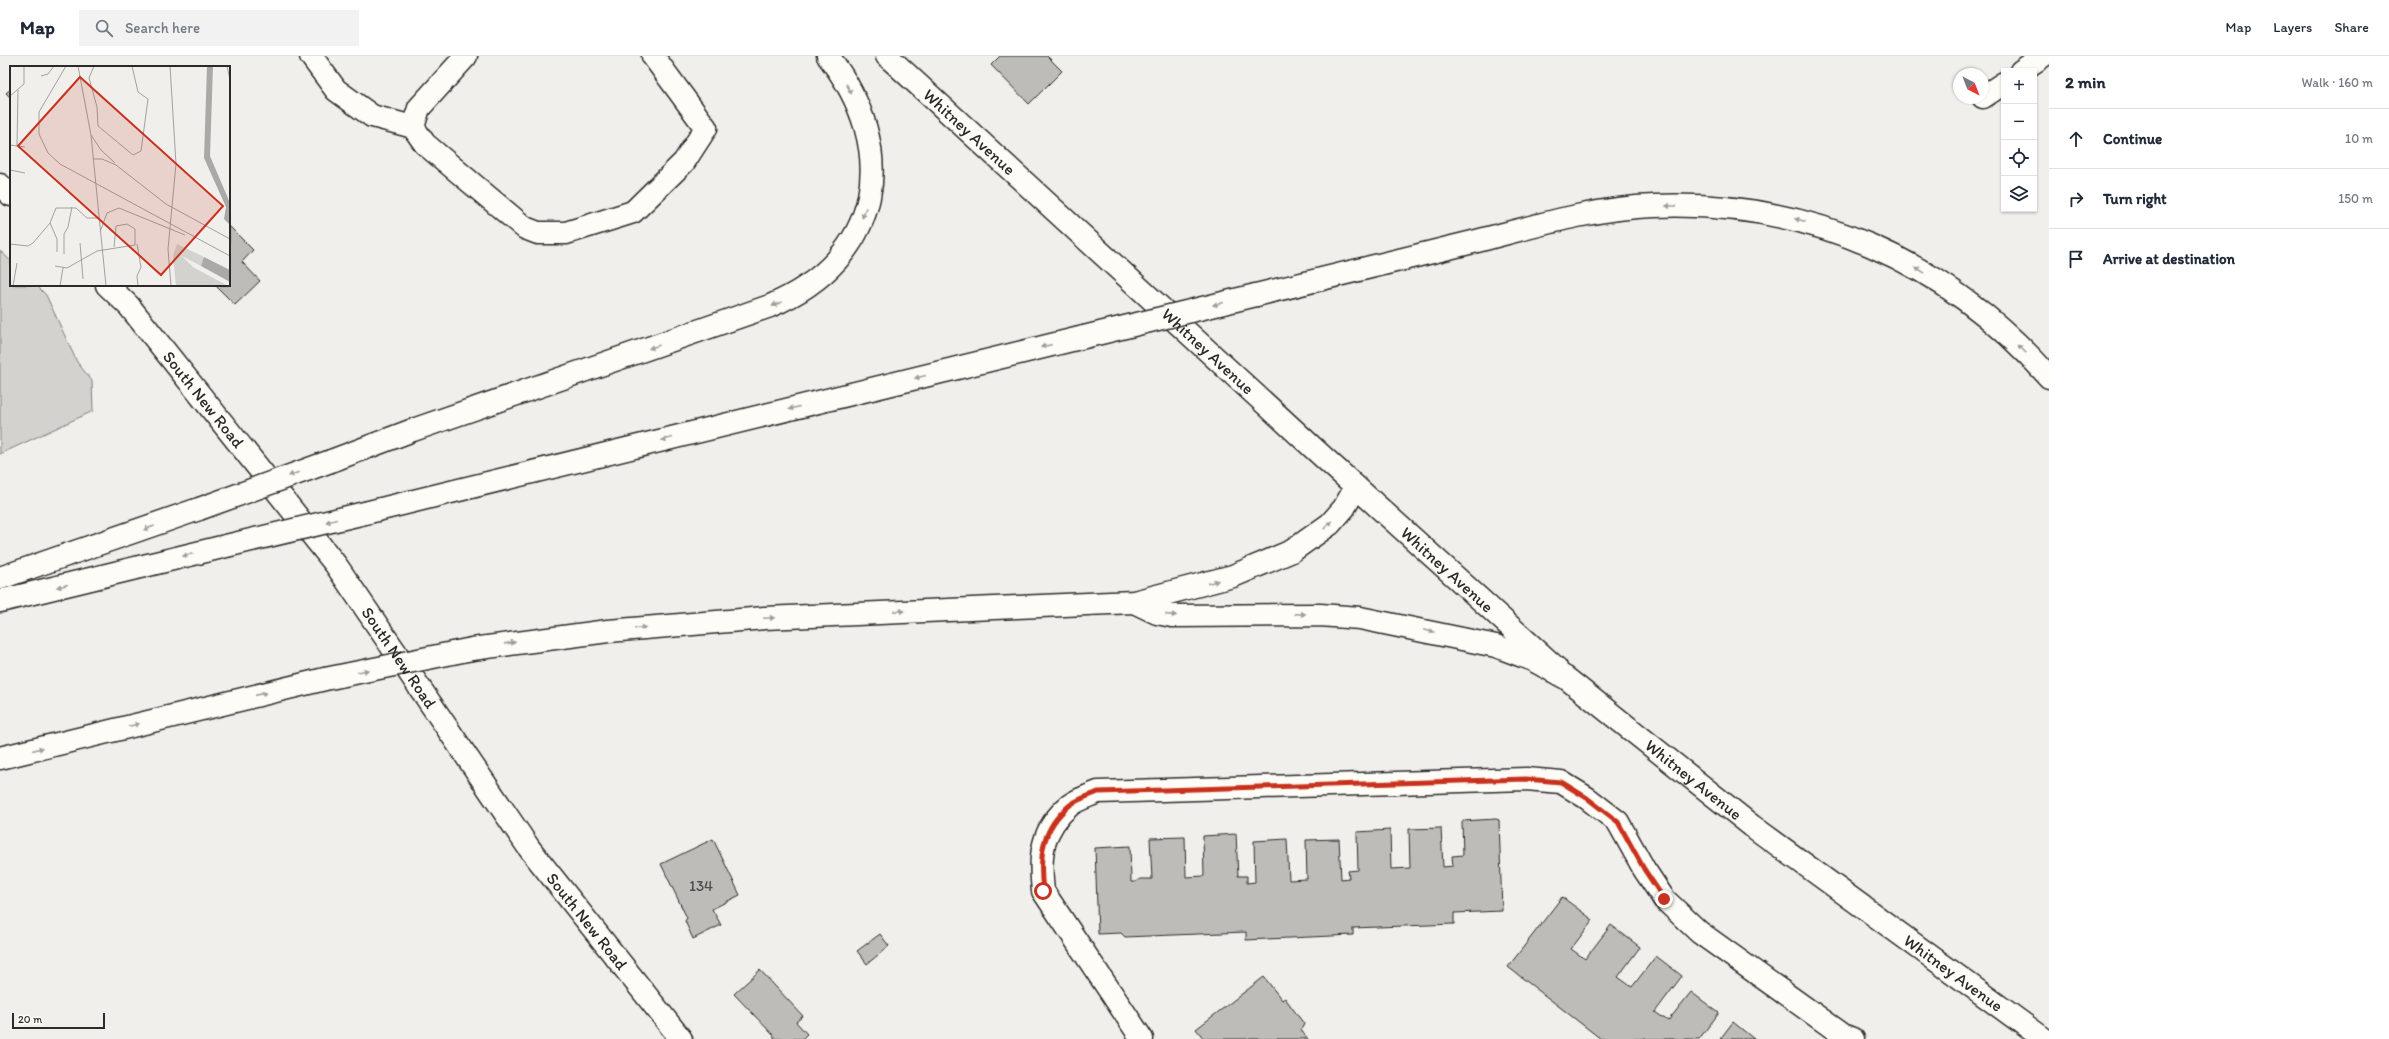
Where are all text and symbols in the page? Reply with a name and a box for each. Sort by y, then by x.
search box [79,10,359,46]
text: Map [20,16,55,39]
icon: search [93,17,115,39]
text: Search here [125,19,200,37]
text: Map [2226,19,2251,36]
text: Layers [2273,19,2312,36]
text: Share [2334,19,2369,36]
inset map [10,66,230,286]
north arrow [1953,68,1989,104]
map controls [2001,68,2037,212]
button: + [2001,68,2037,104]
text: 2 min [2065,72,2105,92]
text: Walk · 160 m [2302,75,2373,90]
one-way arrow [846,83,853,94]
street label: Whitney Avenue [919,84,1020,179]
button: − [2001,104,2037,140]
icon: ahead [2065,128,2087,150]
text: Continue [2103,130,2162,148]
text: 10 m [2345,131,2373,146]
button: locate [2001,140,2037,176]
button: layers [2001,176,2037,212]
icon: right [2065,188,2087,210]
text: Turn right [2103,190,2167,208]
text: 150 m [2338,191,2373,206]
one-way arrow [1664,203,1677,209]
one-way arrow [861,208,867,220]
one-way arrow [1794,217,1806,223]
icon: arrive [2065,248,2087,270]
text: Arrive at destination [2103,250,2235,268]
one-way arrow [1914,266,1926,273]
one-way arrow [770,301,782,307]
one-way arrow [1212,302,1225,308]
street label: Whitney Avenue [1158,304,1258,398]
one-way arrow [648,344,660,350]
one-way arrow [1040,344,1052,350]
one-way arrow [2017,344,2027,354]
street label: South New Road [159,347,249,452]
one-way arrow [914,374,926,380]
one-way arrow [787,405,799,411]
one-way arrow [661,436,674,442]
one-way arrow [288,472,300,478]
one-way arrow [325,518,337,524]
one-way arrow [1323,520,1333,530]
street label: Whitney Avenue [1397,522,1498,617]
one-way arrow [142,525,154,531]
one-way arrow [182,553,194,559]
one-way arrow [1207,579,1219,585]
one-way arrow [55,583,67,589]
street label: South New Road [357,603,441,713]
one-way arrow [893,608,906,614]
one-way arrow [1294,611,1307,617]
one-way arrow [1165,612,1177,619]
one-way arrow [763,614,775,621]
one-way arrow [633,625,646,631]
one-way arrow [1423,628,1435,634]
one-way arrow [504,640,517,646]
one-way arrow [357,667,369,673]
one-way arrow [254,690,267,696]
one-way arrow [129,722,141,728]
street label: Whitney Avenue [1641,735,1746,824]
one-way arrow [32,746,44,752]
street label: South New Road [542,869,632,974]
house number: 134 [689,877,713,895]
route start [1034,882,1052,900]
route end [1655,890,1673,908]
street label: Whitney Avenue [1900,930,2007,1016]
scale bar [12,1011,105,1030]
text: 20 m [18,1013,42,1026]

